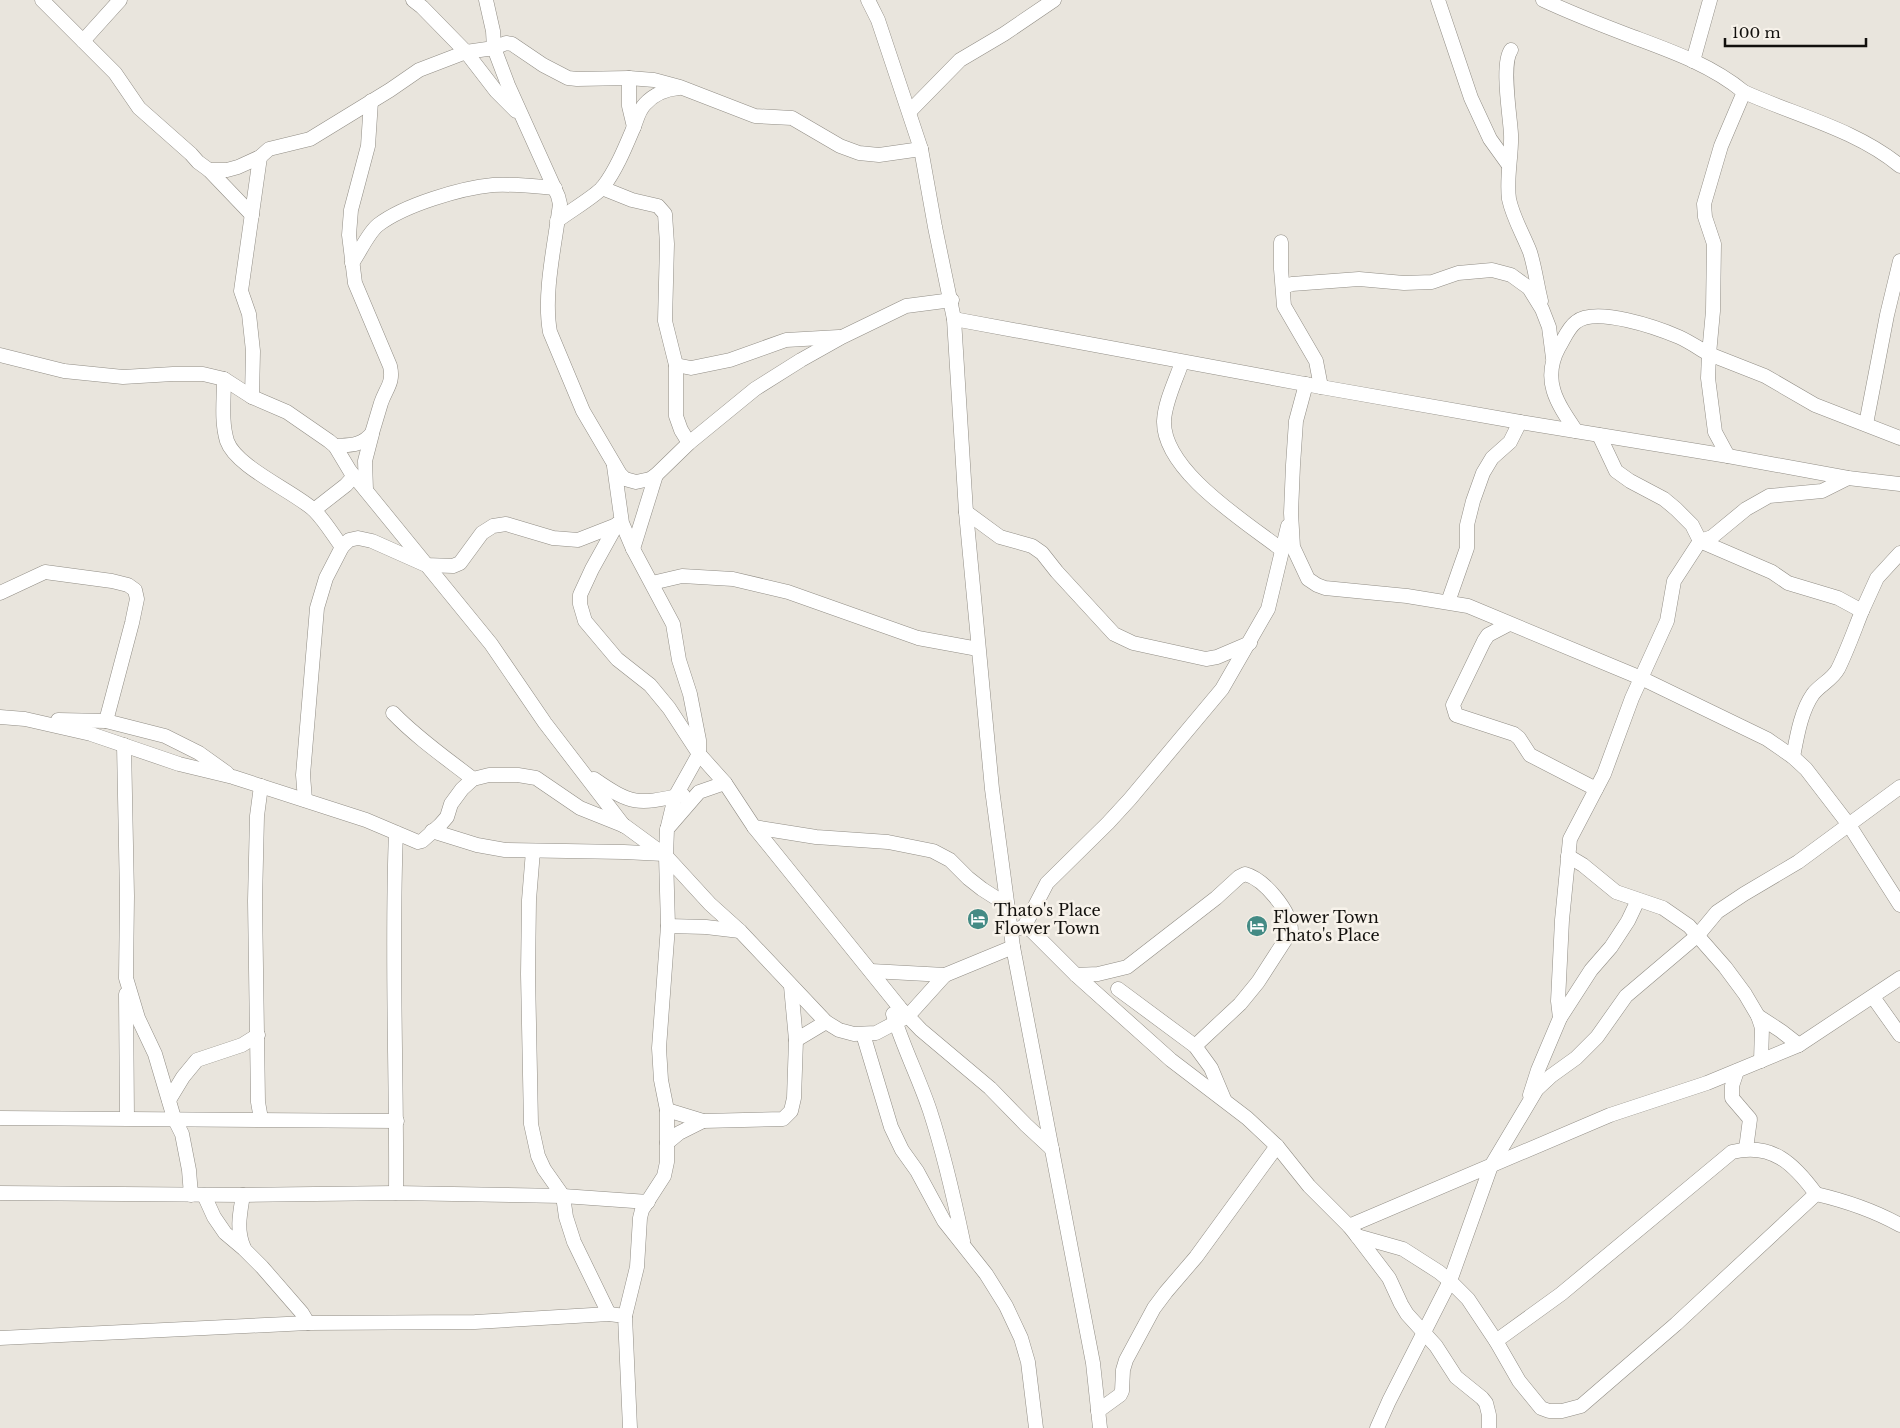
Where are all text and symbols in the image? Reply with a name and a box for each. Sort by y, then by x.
scale bar [1725,15,1866,47]
text: 100 m [1732,23,1781,42]
place label: Thato's Place Flower Town [994,900,1101,938]
hotel icon: Thato's Place Flower Town [966,907,990,931]
place label: Flower Town Thato's Place [1273,907,1380,945]
hotel icon: Flower Town Thato's Place [1245,914,1269,938]

